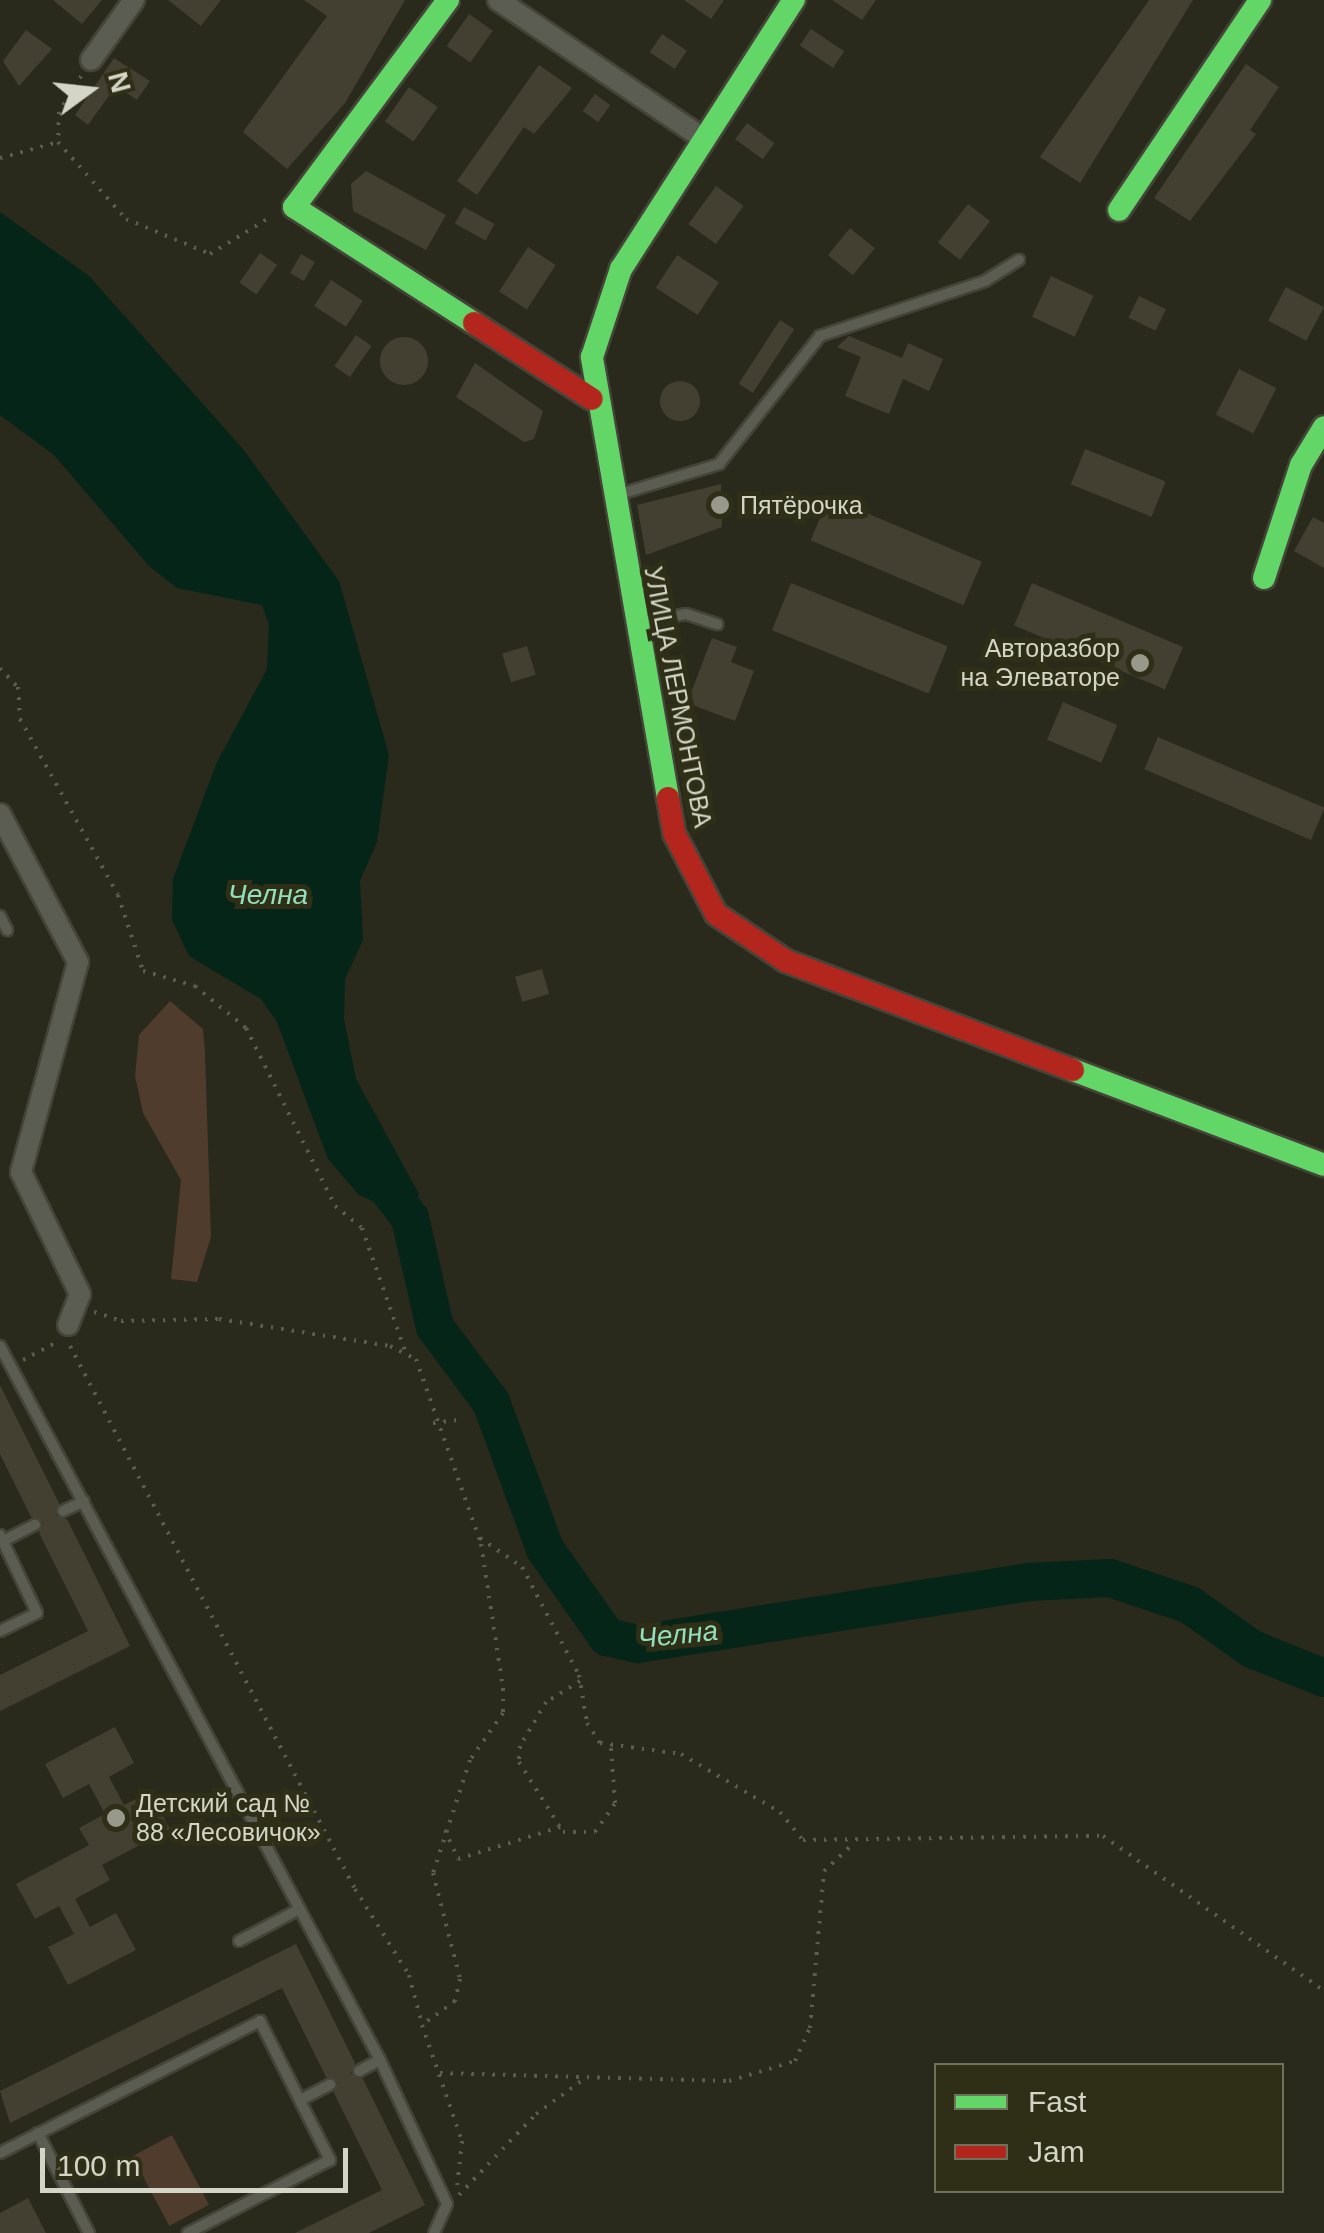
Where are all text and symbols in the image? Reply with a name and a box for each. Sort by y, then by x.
north arrow [40,40,140,140]
text: N [102,68,137,96]
place label: Пятёрочка [740,490,863,520]
marker: Пятёрочка [709,494,731,516]
street label: УЛИЦА ЛЕРМОНТОВА [638,564,718,830]
place label: Авторазбор на Элеваторе [960,634,1120,693]
marker: Авторазбор на Элеваторе [1129,652,1151,674]
water label: Челна [228,878,308,912]
water label: Челна [636,1614,720,1656]
place label: Детский сад № 88 «Лесовичок» [136,1789,321,1848]
marker: Детский сад № 88 «Лесовичок» [105,1807,127,1829]
legend [934,2063,1284,2193]
text: Fast [1028,2085,1086,2118]
scale bar [45,2128,352,2190]
text: Jam [1028,2135,1085,2168]
text: 100 m [57,2149,140,2182]

